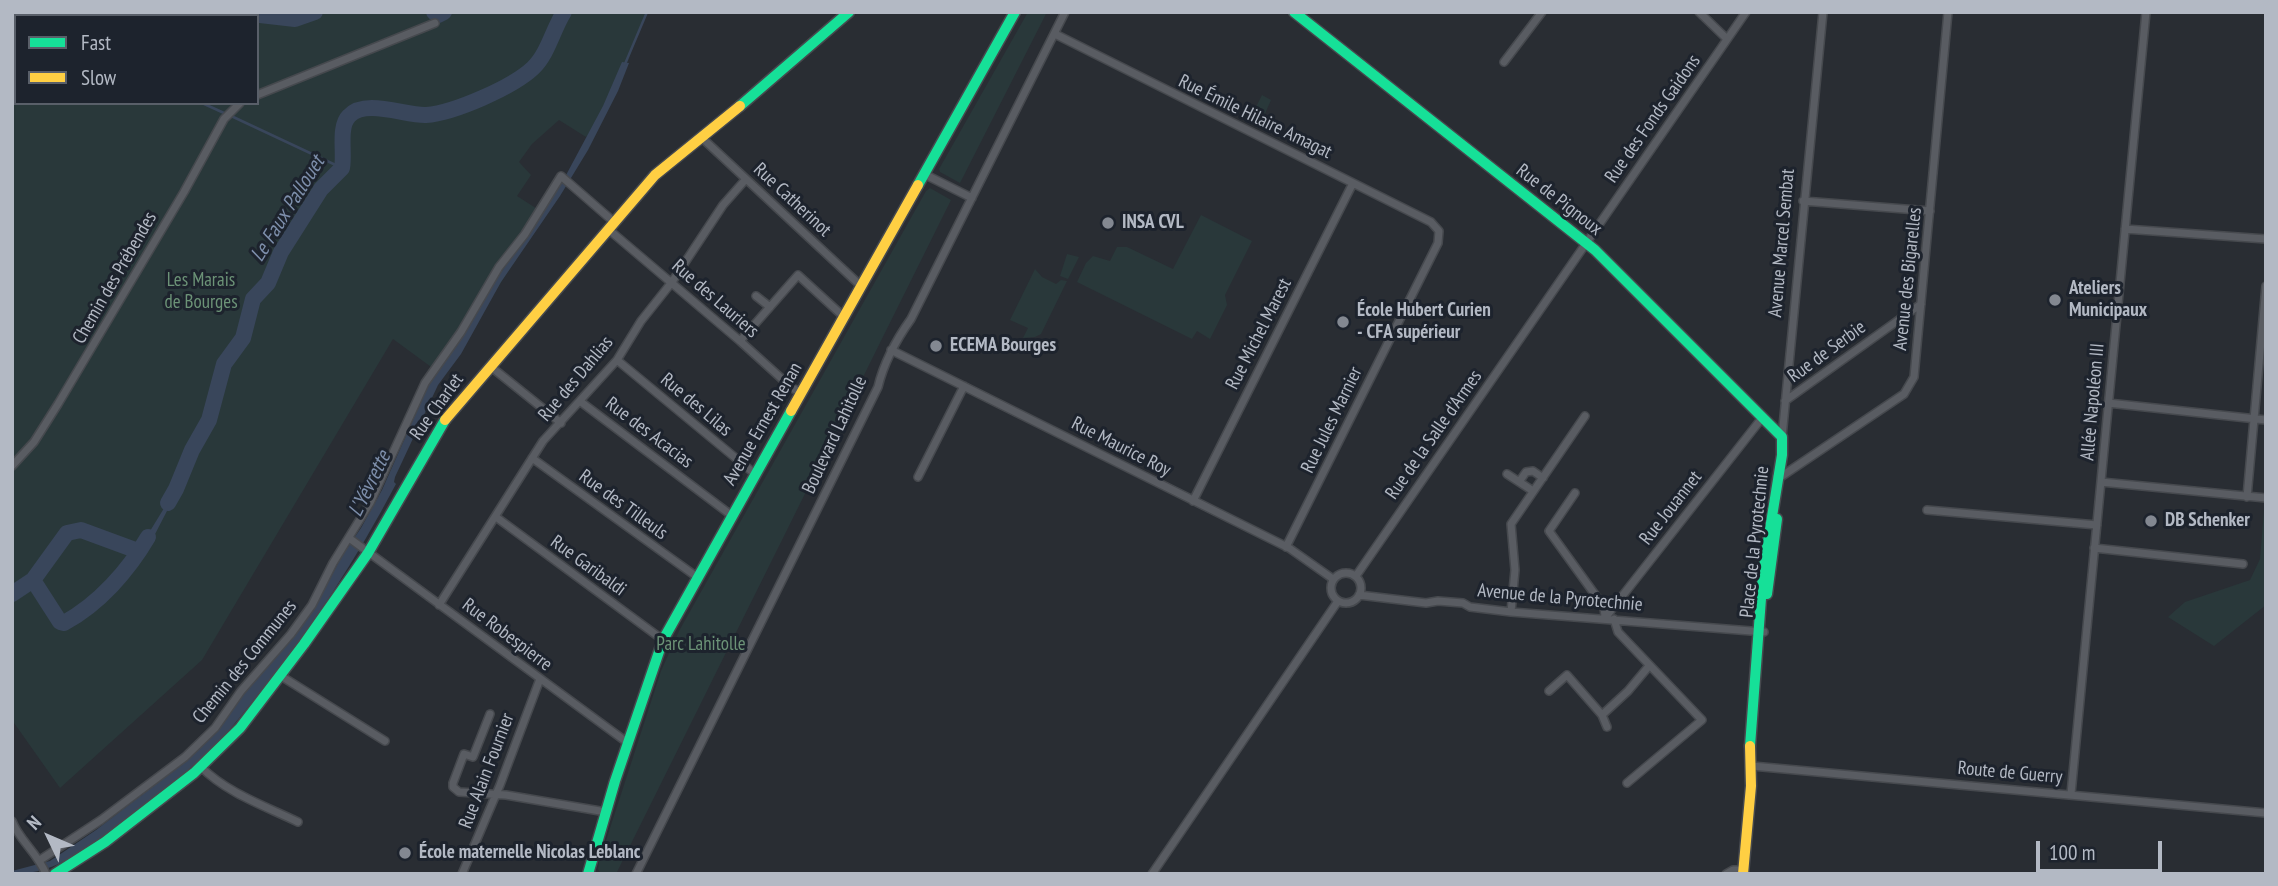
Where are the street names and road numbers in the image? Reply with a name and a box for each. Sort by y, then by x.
street label: Rue des Fonds Gaidons [1600,51,1706,187]
street label: Rue Émile Hilaire Amagat [1175,70,1335,164]
street label: Rue Catherinot [748,158,836,242]
street label: Rue de Pignoux [1511,159,1607,241]
street label: Avenue Marcel Sembat [1764,168,1800,318]
street label: Avenue des Bigarelles [1889,206,1927,352]
street label: Chemin des Prébendes [68,208,162,348]
street label: Rue des Lauriers [667,255,763,343]
street label: Rue Michel Marest [1221,275,1297,393]
street label: Rue de Serbie [1784,316,1870,388]
street label: Rue des Dahlias [534,332,618,426]
street label: Allée Napoléon III [2077,342,2109,462]
street label: Avenue Ernest Renan [719,359,807,489]
street label: Rue Jules Marnier [1297,363,1367,477]
street label: Rue de la Salle d'Armes [1381,366,1487,504]
street label: Rue Charlet [405,369,469,445]
street label: Rue des Lilas [656,369,736,441]
street label: Boulevard Lahitolle [798,372,872,498]
street label: Rue des Acacias [601,393,697,473]
street label: Rue Maurice Roy [1068,412,1174,482]
street label: Rue des Tilleuls [574,465,672,545]
street label: Place de la Pyrotechnie [1736,465,1774,619]
street label: Rue Jouannet [1635,466,1707,550]
street label: Rue Garibaldi [546,531,630,601]
street label: Avenue de la Pyrotechnie [1477,579,1643,617]
street label: Rue Robespierre [457,594,557,676]
street label: Chemin des Communes [188,596,302,728]
street label: Rue Alain Fournier [455,710,519,832]
street label: Route de Guerry [1957,757,2063,789]

